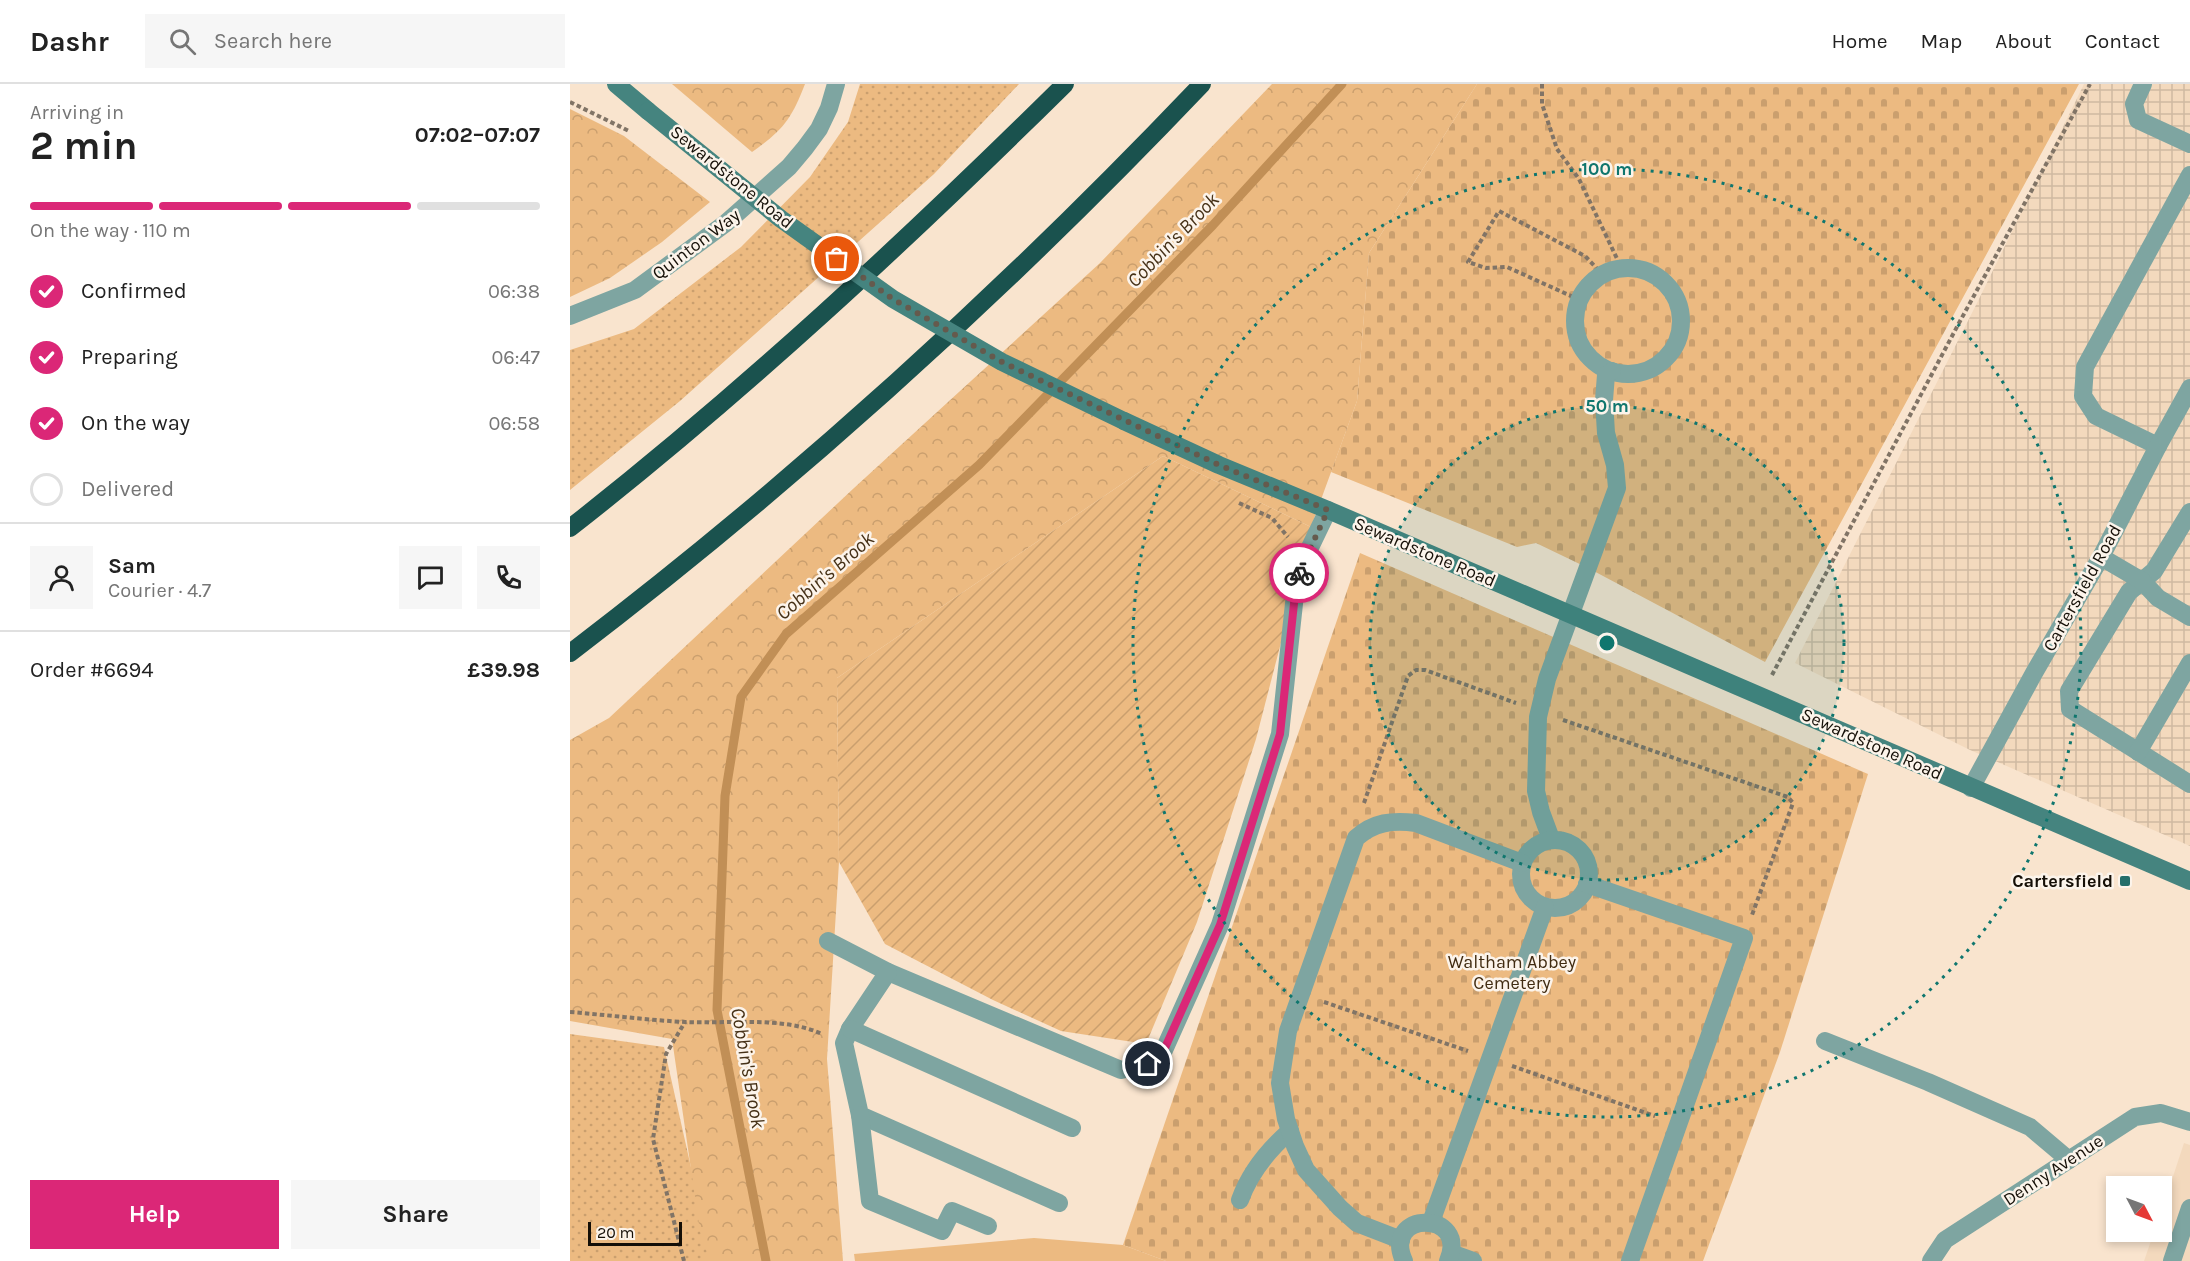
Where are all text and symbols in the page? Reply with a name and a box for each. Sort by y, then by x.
search box [145,14,565,68]
text: Dashr [30,25,109,58]
icon: search [166,25,199,58]
text: Search here [214,28,332,54]
text: Home [1832,29,1888,53]
text: Map [1921,29,1962,53]
text: About [1995,29,2052,53]
text: Contact [2085,29,2160,53]
text: Arriving in [30,101,124,124]
street label: Sewardstone Road [666,121,798,233]
text: 07:02–07:07 [415,122,540,148]
text: 2 min [30,123,138,169]
text: 100 m [1582,158,1632,180]
water label: Cobbin's Brook [1122,187,1224,292]
street label: Quinton Way [648,203,745,284]
text: On the way · 110 m [30,219,191,242]
pin [811,233,862,284]
icon: bag [820,242,853,275]
icon: check [30,275,63,308]
text: Confirmed [81,278,187,304]
text: 06:38 [488,280,540,303]
icon: check [30,341,63,374]
text: Preparing [81,344,178,370]
text: 06:47 [492,346,540,369]
text: 50 m [1585,395,1629,417]
icon: check [30,407,63,440]
text: On the way [81,410,190,436]
text: 06:58 [488,412,540,435]
text: Delivered [81,476,174,502]
street label: Sewardstone Road [1351,512,1499,592]
street label: Cartersfield Road [2038,521,2126,655]
water label: Cobbin's Brook [771,527,879,625]
courier [1269,543,1329,603]
button: person [30,546,93,609]
button: chat [399,546,462,609]
button: phone [477,546,540,609]
text: Sam [108,553,156,579]
icon: bike [1283,557,1316,590]
text: Courier · 4.7 [108,579,211,602]
centre of rings [1597,633,1617,653]
text: Order #6694 [30,657,154,683]
text: £39.98 [467,657,540,683]
street label: Sewardstone Road [1798,703,1946,785]
place label: Cartersfield [2012,870,2113,892]
marker: Cartersfield [2118,874,2132,888]
park label: Waltham Abbey Cemetery [1448,951,1577,994]
water label: Cobbin's Brook [726,1006,770,1131]
pin [1122,1038,1173,1089]
icon: home [1131,1047,1164,1080]
street label: Denny Avenue [1999,1130,2107,1210]
north arrow [2106,1176,2172,1242]
map controls [2106,1176,2172,1242]
button: Help [30,1180,279,1249]
button: Share [291,1180,540,1249]
scale bar [588,1219,682,1246]
text: 20 m [597,1223,635,1242]

